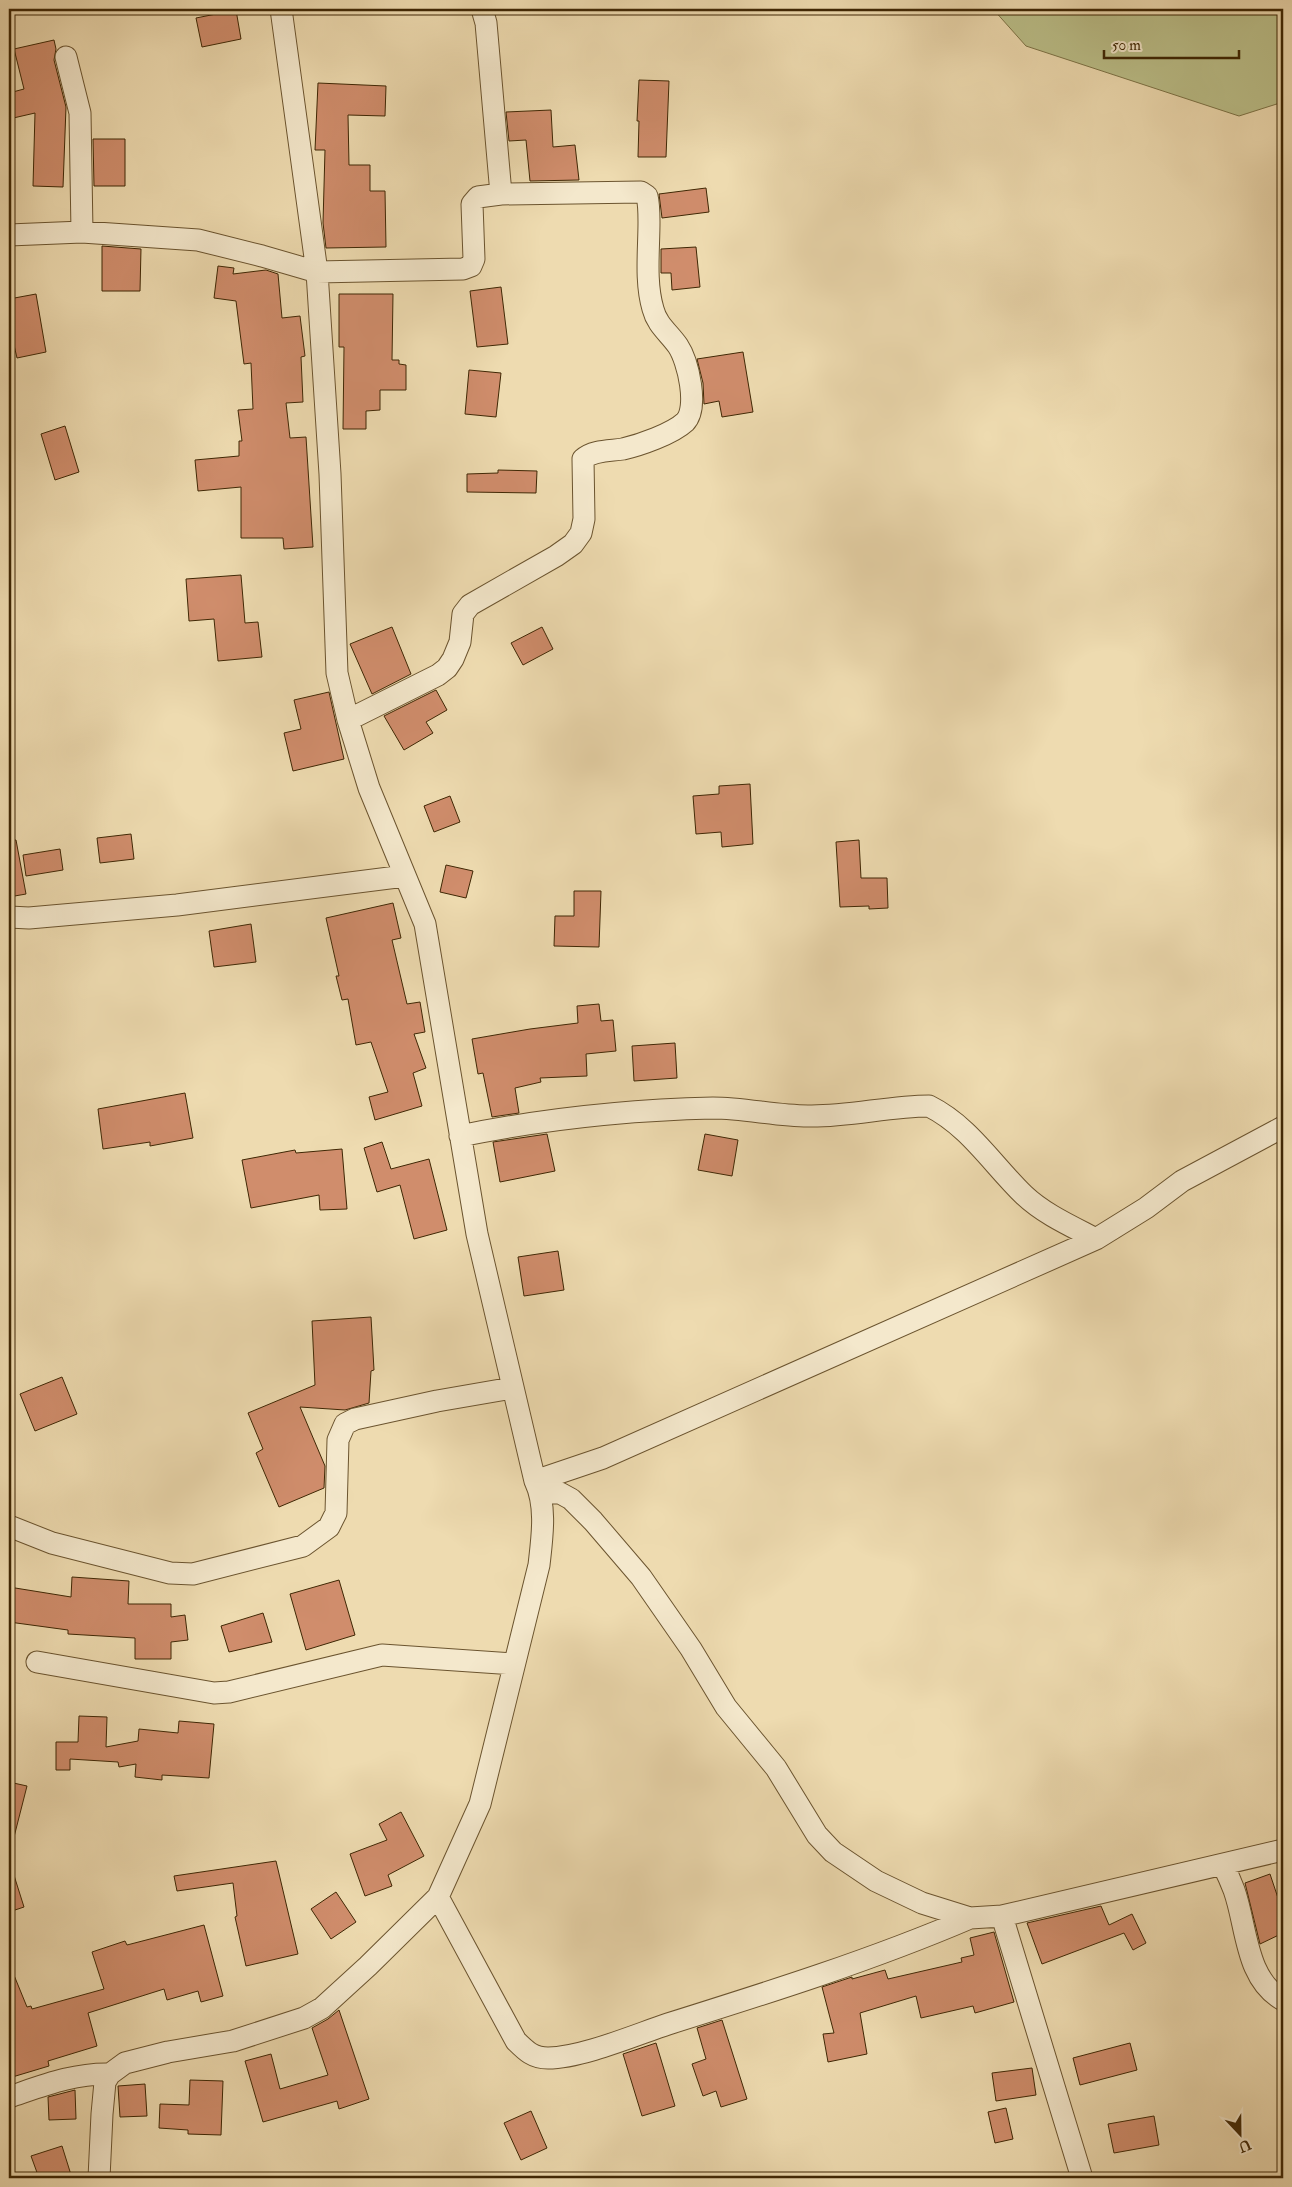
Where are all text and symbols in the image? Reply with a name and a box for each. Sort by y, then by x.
scale bar [1104,28,1240,60]
text: 50 m [1112,36,1141,55]
north arrow [1214,2110,1264,2160]
text: U [1236,2136,1253,2156]

